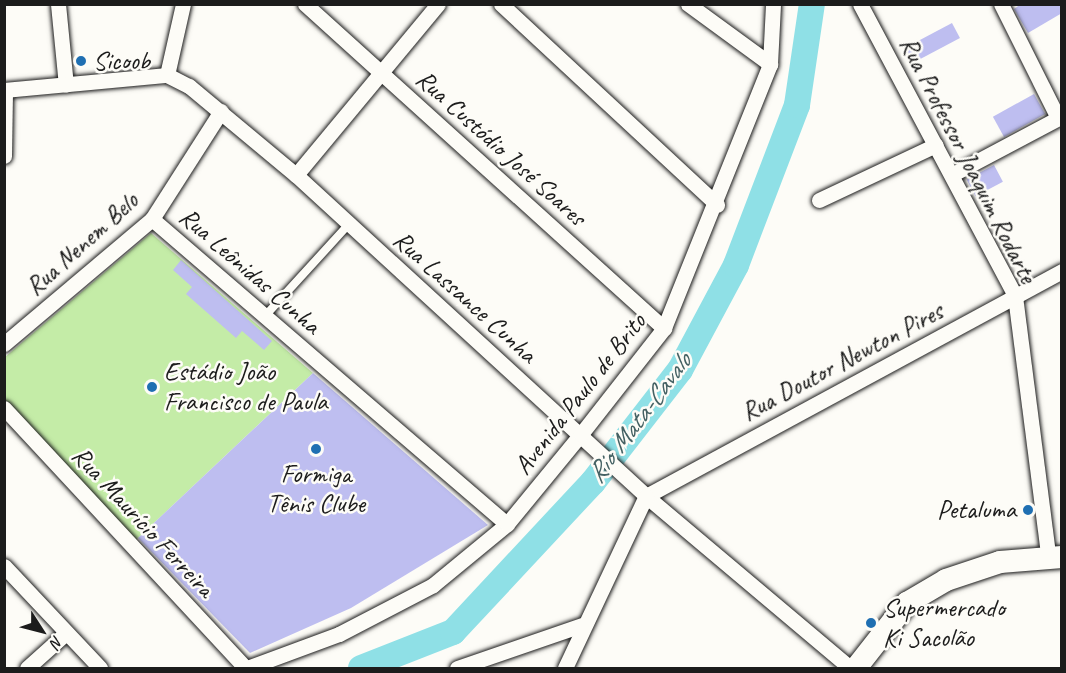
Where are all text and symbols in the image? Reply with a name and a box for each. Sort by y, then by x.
street label: Rua Professor Joaquim Rodarte [892,32,1044,288]
place label: Sicoob [93,45,150,77]
marker: Sicoob [74,54,88,68]
street label: Rua Custódio José Soares [410,64,592,232]
street label: Rua Nenem Belo [19,185,145,303]
street label: Rua Leônidas Cunha [173,201,327,341]
street label: Rua Lassance Cunha [387,225,543,369]
street label: Rua Doutor Newton Pires [736,296,948,428]
street label: Avenida Paulo de Brito [507,307,653,481]
water label: Rio Mata-Cavalo [580,347,698,489]
place label: Estádio João Francisco de Paula [164,356,328,418]
marker: Estádio João Francisco de Paula [145,380,159,394]
street label: Rua Maurício Ferreira [65,440,221,604]
marker: Formiga Tênis Clube [309,442,323,456]
place label: Formiga Tênis Clube [267,458,365,520]
place label: Petaluma [937,494,1016,526]
marker: Petaluma [1021,503,1035,517]
place label: Supermercado Ki Sacolão [883,592,1005,654]
north arrow [12,601,72,661]
marker: Supermercado Ki Sacolão [864,616,878,630]
text: N [46,632,68,651]

